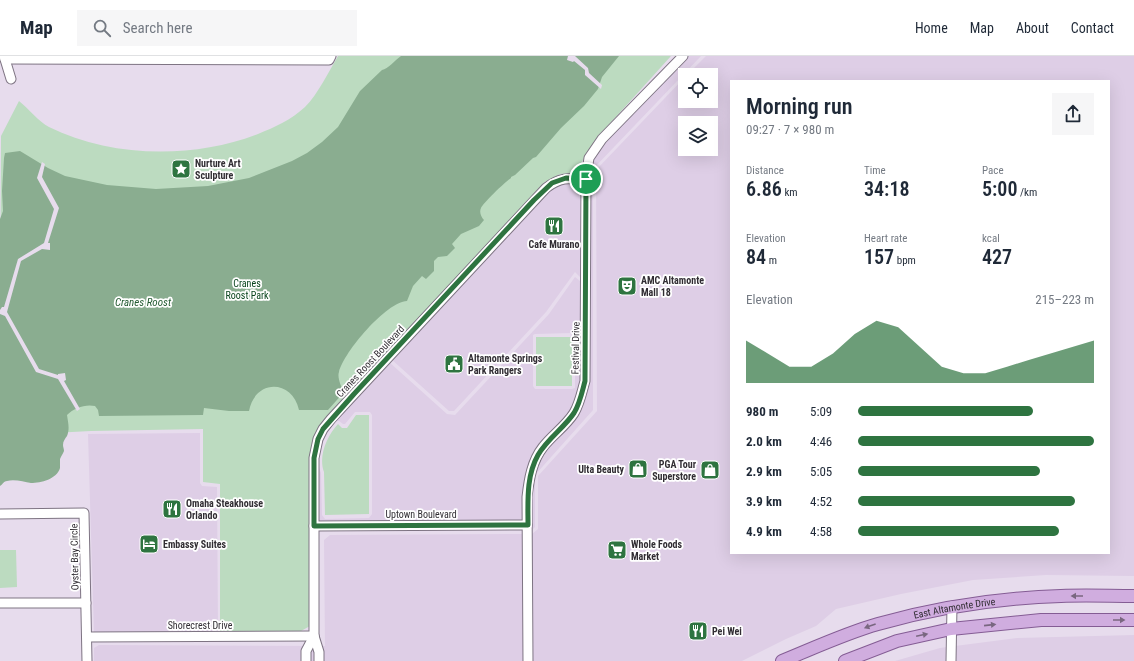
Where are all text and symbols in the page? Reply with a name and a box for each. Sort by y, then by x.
search box [77,10,357,46]
text: Map [20,16,53,39]
icon: search [91,17,113,39]
text: Search here [123,19,193,37]
text: Home [915,20,948,36]
text: Map [970,20,994,36]
text: About [1016,20,1049,36]
text: Contact [1071,20,1114,36]
map controls [678,68,718,156]
button: locate [678,68,718,108]
button: share [1052,93,1094,135]
text: Morning run [746,94,853,119]
button: layers [678,116,718,156]
text: 09:27 · 7 × 980 m [746,122,834,137]
place icon: Nurture Art Sculpture [170,158,192,180]
place label: Nurture Art Sculpture [195,158,240,181]
pin [569,162,603,196]
text: Distance [746,164,784,177]
text: Time [864,164,886,177]
text: Pace [982,164,1004,177]
icon: arrive [575,168,597,190]
text: 6.86 [746,177,782,201]
text: 34:18 [864,177,910,201]
text: 5:00 [982,177,1017,201]
text: km [782,186,798,199]
text: /km [1017,186,1037,199]
restaurant icon: Cafe Murano [543,215,565,237]
text: Elevation [746,232,786,245]
text: Heart rate [864,232,907,245]
text: kcal [982,232,1000,245]
place label: Cafe Murano [529,239,579,250]
text: 84 [746,245,766,269]
text: 157 [864,245,894,269]
text: 427 [982,245,1012,269]
text: m [766,254,777,267]
text: bpm [894,254,916,267]
theatre icon: AMC Altamonte Mall 18 [616,275,638,297]
place label: AMC Altamonte Mall 18 [641,275,704,298]
park label: Cranes Roost Park [226,278,269,301]
text: Elevation [746,292,793,307]
text: 215–223 m [1035,292,1094,307]
water label: Cranes Roost [115,296,172,309]
street label: Festival Drive [570,321,581,374]
street label: Cranes Roost Boulevard [334,323,406,399]
public building icon: Altamonte Springs Park Rangers [443,353,465,375]
place label: Altamonte Springs Park Rangers [468,353,543,376]
text: 980 m [746,404,778,419]
text: 5:09 [810,404,832,419]
text: 2.0 km [746,434,782,449]
text: 4:46 [810,434,832,449]
shop icon: Ulta Beauty [627,458,649,480]
place label: PGA Tour Superstore [652,459,697,482]
shop icon: PGA Tour Superstore [699,459,721,481]
place label: Ulta Beauty [578,464,625,475]
text: 2.9 km [746,464,782,479]
text: 5:05 [810,464,832,479]
text: 3.9 km [746,494,782,509]
text: 4:52 [810,494,832,509]
restaurant icon: Omaha Steakhouse Orlando [161,498,183,520]
place label: Omaha Steakhouse Orlando [186,498,263,521]
street label: Uptown Boulevard [385,509,457,520]
street label: Oyster Bay Circle [68,523,81,591]
text: 4.9 km [746,524,782,539]
text: 4:58 [810,524,832,539]
hotel icon: Embassy Suites [138,533,160,555]
place label: Embassy Suites [163,539,227,550]
supermarket icon: Whole Foods Market [606,539,628,561]
place label: Whole Foods Market [631,539,683,562]
one-way arrow [1070,593,1083,599]
street label: East Altamonte Drive [912,596,996,621]
one-way arrow [1113,617,1126,623]
street label: Shorecrest Drive [168,620,233,631]
restaurant icon: Pei Wei [687,620,709,642]
one-way arrow [984,622,996,628]
one-way arrow [864,624,876,630]
place label: Pei Wei [712,626,742,637]
one-way arrow [916,632,928,638]

